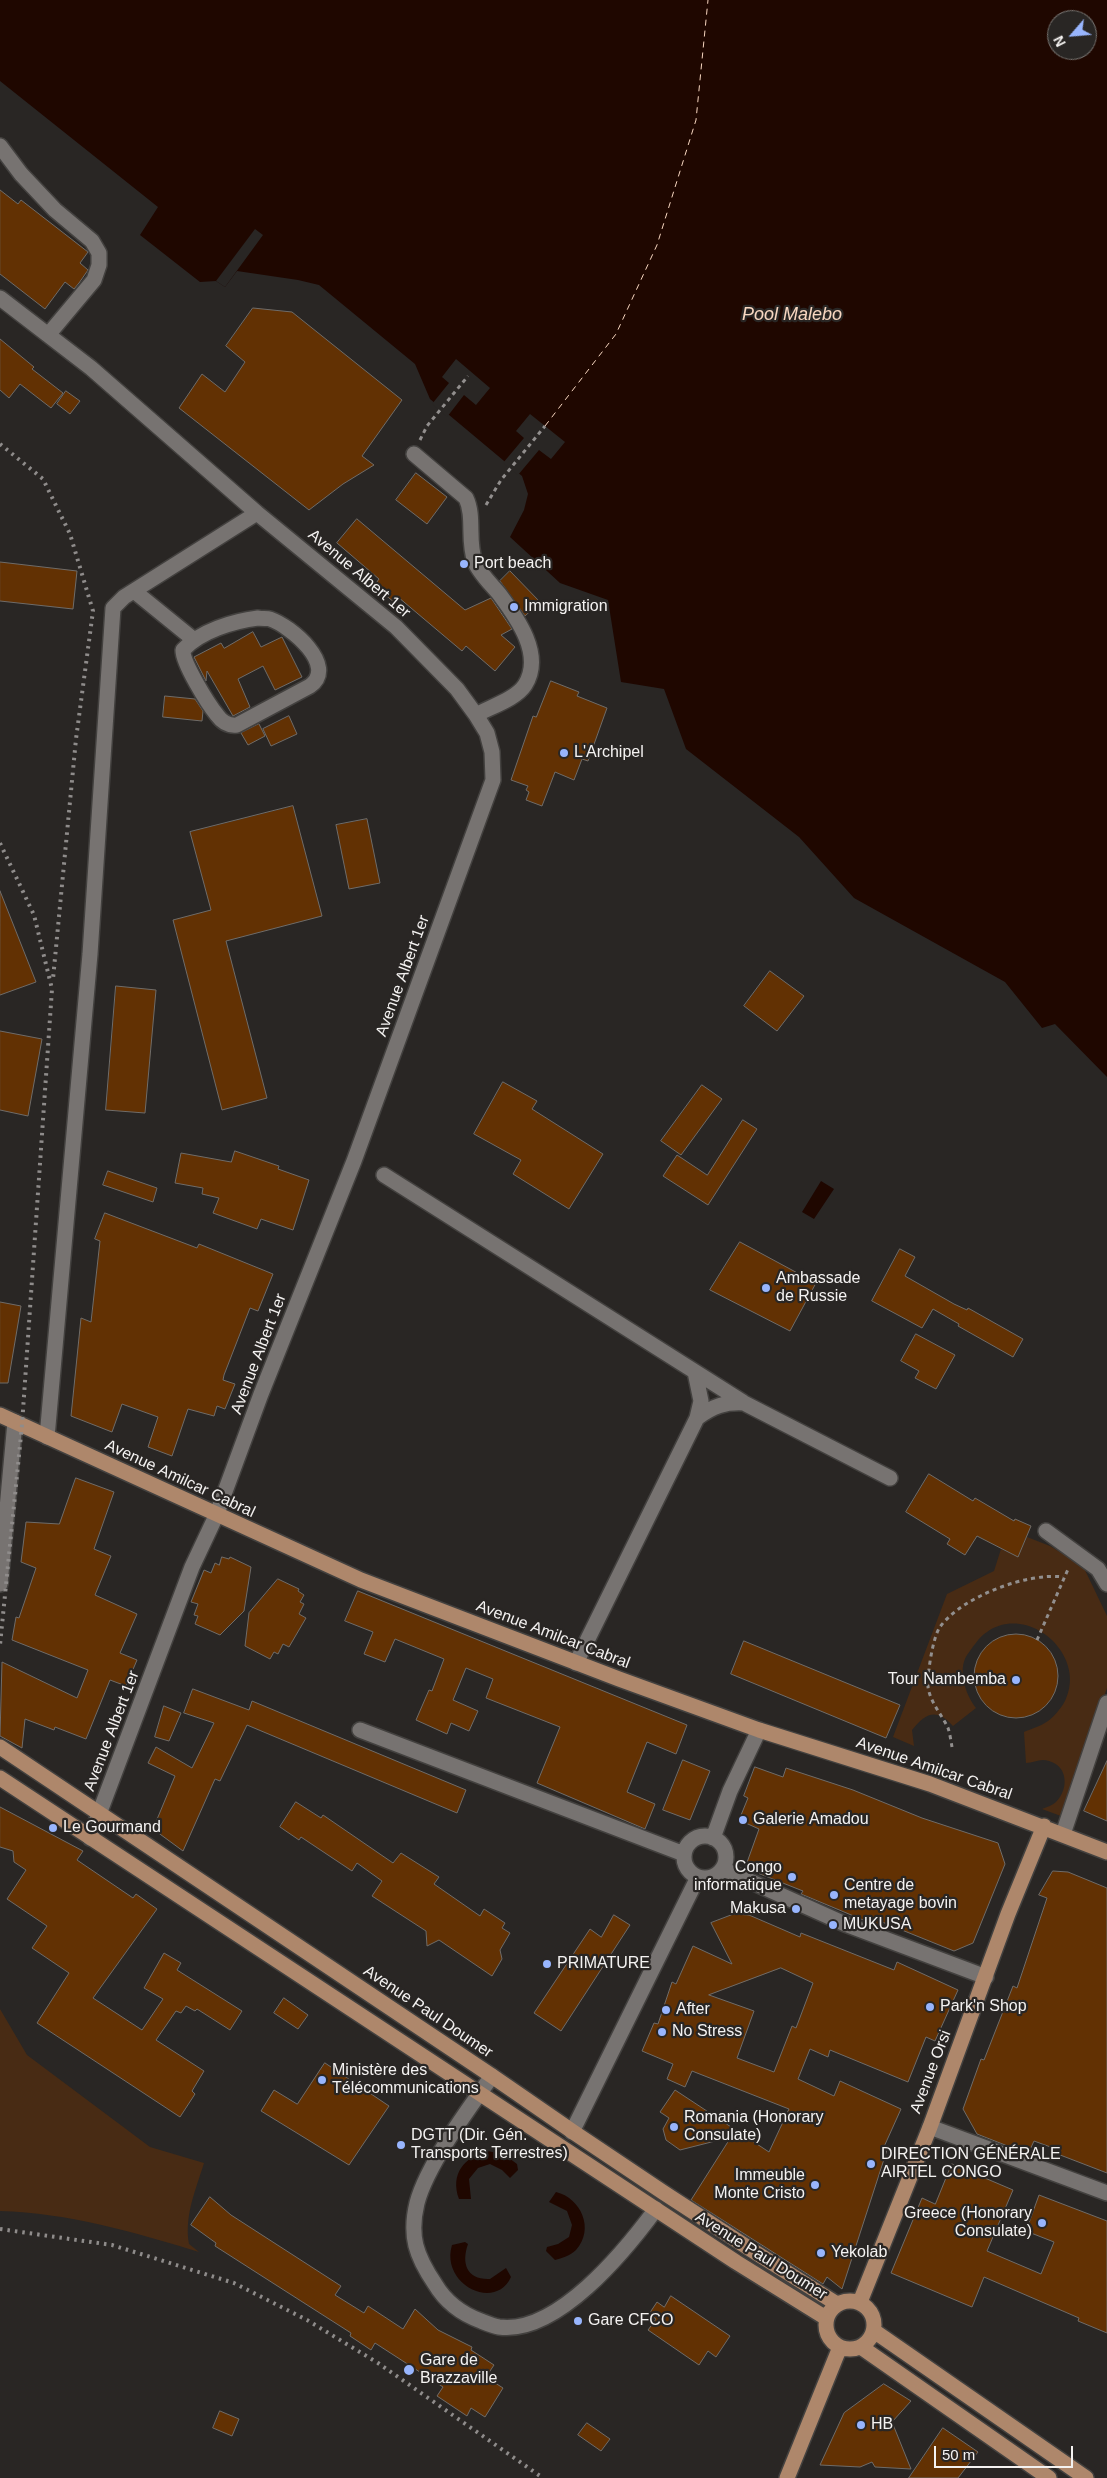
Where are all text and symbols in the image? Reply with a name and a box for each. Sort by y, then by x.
north arrow [1047,10,1097,60]
text: N [1050,33,1069,49]
water label: Pool Malebo [742,304,842,326]
street label: Avenue Albert 1er [304,526,414,622]
place label: Port beach [474,554,551,574]
marker: Port beach [458,558,470,570]
place label: Immigration [524,597,608,617]
marker: Immigration [508,601,520,613]
place label: L'Archipel [574,743,644,763]
marker: L'Archipel [558,747,570,759]
street label: Avenue Albert 1er [372,913,434,1039]
place label: Ambassade de Russie [776,1269,860,1307]
marker: Ambassade de Russie [760,1282,772,1294]
street label: Avenue Albert 1er [227,1291,291,1417]
street label: Avenue Amilcar Cabral [102,1436,258,1522]
street label: Avenue Amilcar Cabral [473,1597,633,1673]
street label: Avenue Albert 1er [80,1668,144,1794]
place label: Tour Nambemba [888,1670,1006,1690]
marker: Tour Nambemba [1010,1674,1022,1686]
street label: Avenue Amilcar Cabral [854,1733,1014,1805]
place label: Galerie Amadou [753,1810,869,1830]
marker: Galerie Amadou [737,1814,749,1826]
place label: Le Gourmand [63,1818,161,1838]
marker: Le Gourmand [47,1822,59,1834]
place label: Congo informatique [694,1858,782,1896]
marker: Congo informatique [786,1871,798,1883]
place label: Centre de metayage bovin [844,1876,957,1914]
marker: Centre de metayage bovin [828,1889,840,1901]
place label: Makusa [730,1899,786,1919]
marker: Makusa [790,1903,802,1915]
place label: MUKUSA [843,1915,911,1935]
marker: MUKUSA [827,1919,839,1931]
place label: PRIMATURE [557,1954,650,1974]
marker: PRIMATURE [541,1958,553,1970]
street label: Avenue Paul Doumer [360,1962,496,2062]
place label: Park'n Shop [940,1997,1027,2017]
place label: After [676,2000,710,2020]
marker: Park'n Shop [924,2001,936,2013]
marker: After [660,2004,672,2016]
place label: No Stress [672,2022,742,2042]
marker: No Stress [656,2026,668,2038]
street label: Avenue Orsi [906,2028,956,2116]
place label: Ministère des Télécommunications [332,2061,479,2099]
marker: Ministère des Télécommunications [316,2074,328,2086]
place label: Romania (Honorary Consulate) [684,2108,824,2146]
marker: Romania (Honorary Consulate) [668,2121,680,2133]
place label: DGTT (Dir. Gén. Transports Terrestres) [411,2126,568,2164]
marker: DGTT (Dir. Gén. Transports Terrestres) [395,2139,407,2151]
place label: DIRECTION GÉNÉRALE AIRTEL CONGO [881,2145,1061,2183]
marker: DIRECTION GÉNÉRALE AIRTEL CONGO [865,2158,877,2170]
place label: Immeuble Monte Cristo [714,2166,805,2204]
marker: Immeuble Monte Cristo [809,2179,821,2191]
place label: Greece (Honorary Consulate) [904,2204,1032,2242]
street label: Avenue Paul Doumer [692,2208,830,2304]
marker: Greece (Honorary Consulate) [1036,2217,1048,2229]
place label: Yekolab [831,2243,887,2263]
marker: Yekolab [815,2247,827,2259]
place label: Gare CFCO [588,2311,673,2331]
marker: Gare CFCO [572,2315,584,2327]
place label: Gare de Brazzaville [420,2351,497,2389]
marker: Gare de Brazzaville [402,2363,416,2377]
place label: HB [871,2415,893,2435]
marker: HB [855,2419,867,2431]
scale bar [937,2436,1076,2468]
text: 50 m [942,2446,975,2463]

